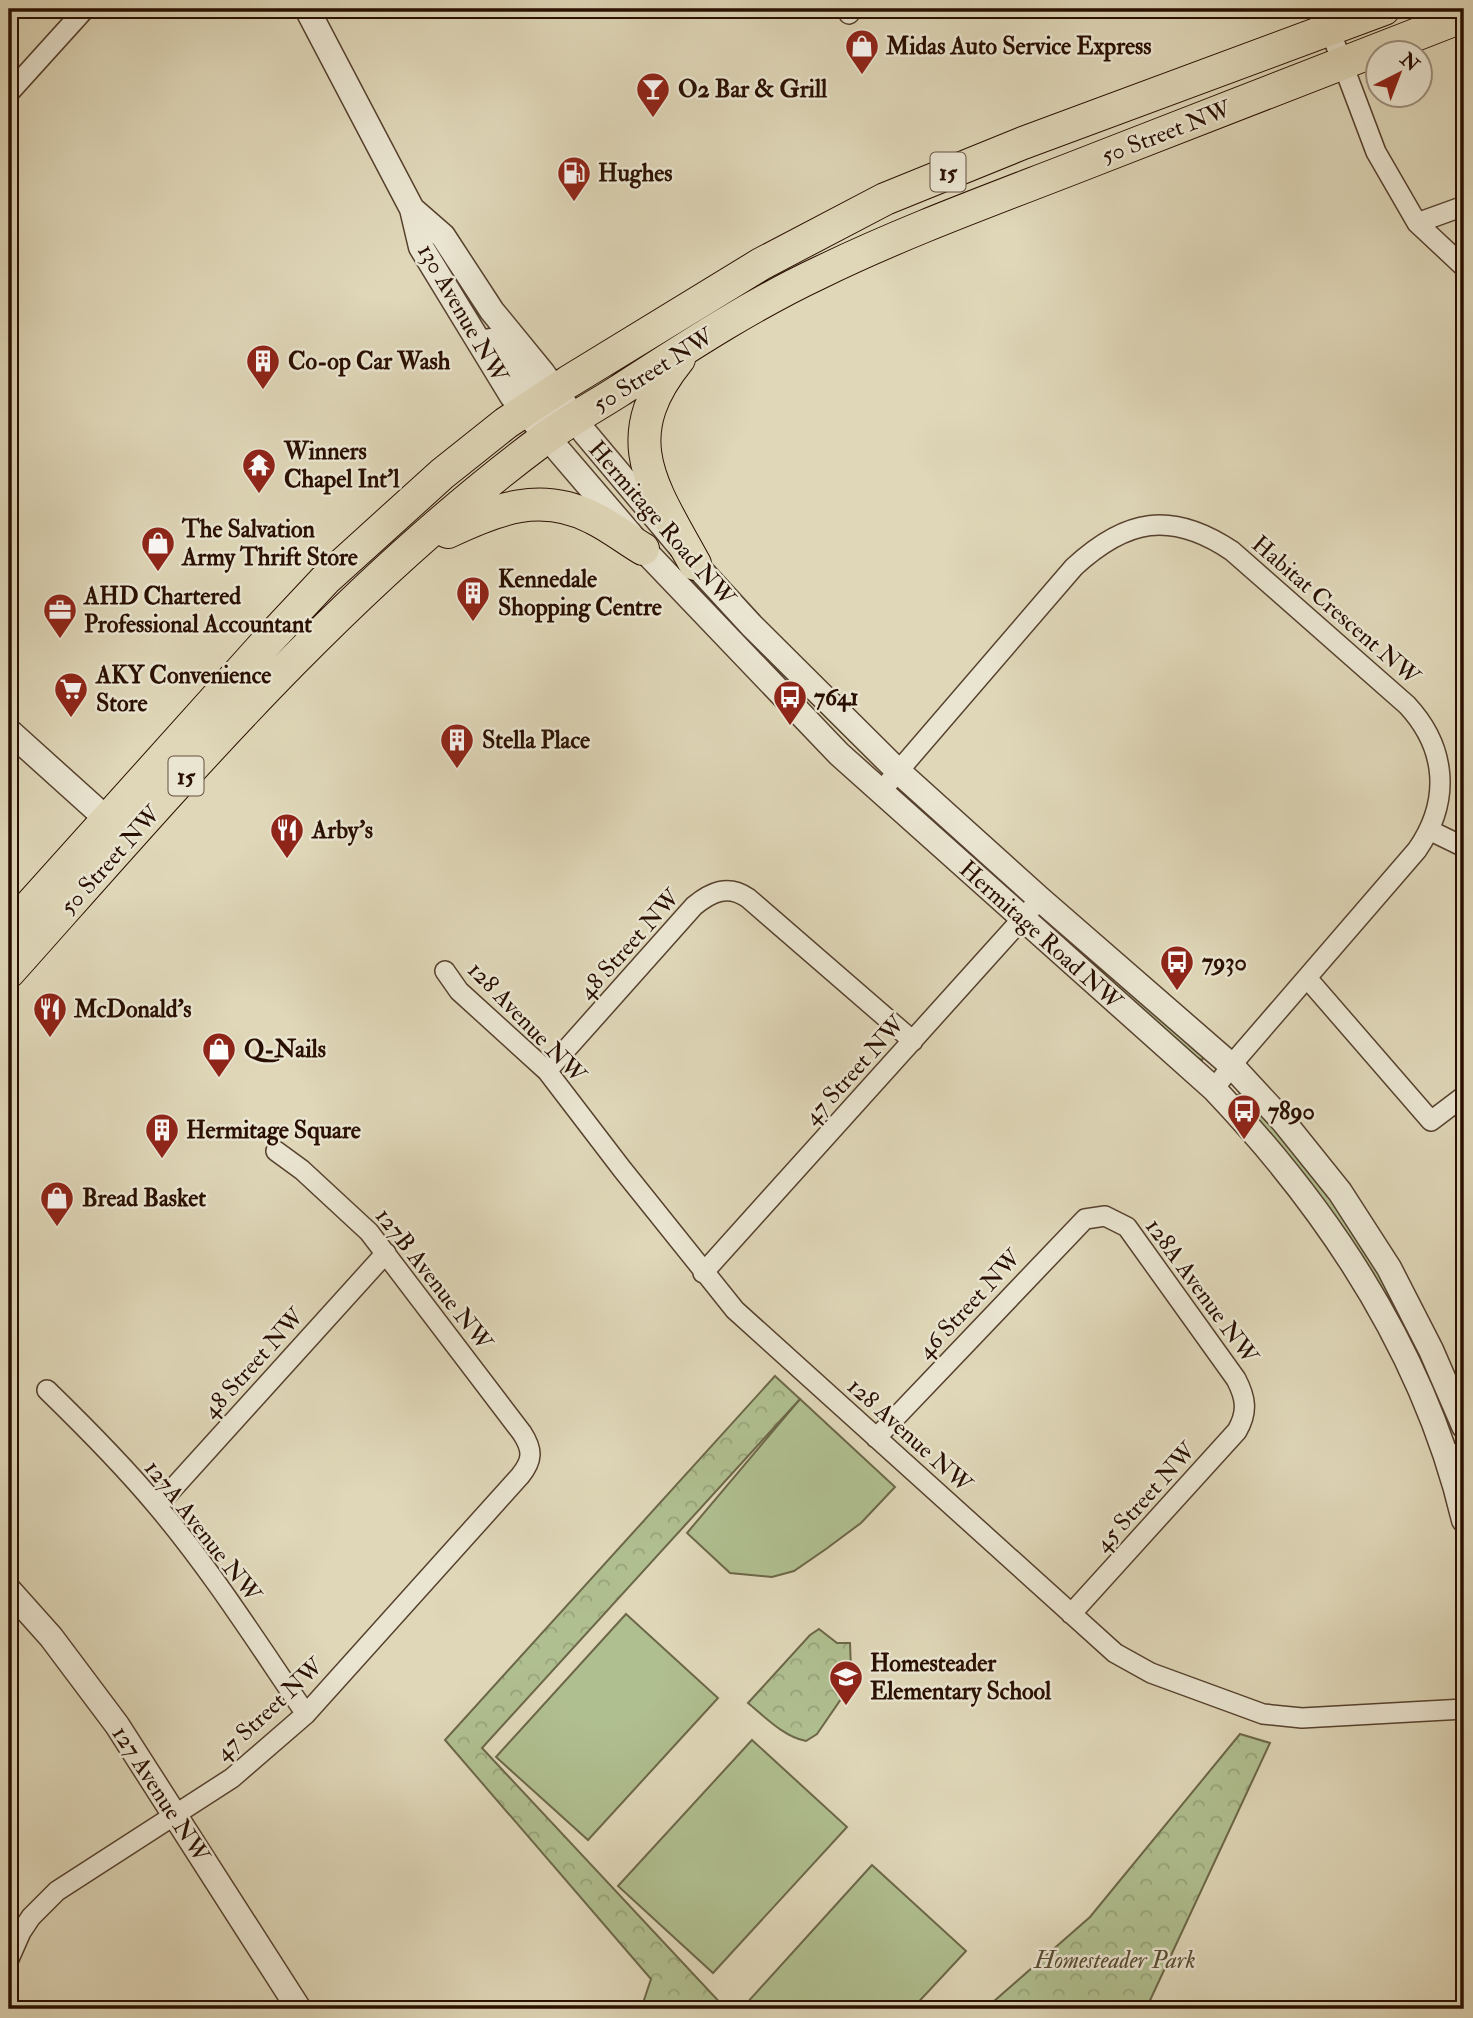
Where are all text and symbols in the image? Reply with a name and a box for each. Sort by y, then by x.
shop icon: Midas Auto Service Express [843,27,881,76]
place label: Midas Auto Service Express [885,31,1152,62]
north arrow [1364,38,1434,108]
text: N [1395,47,1425,77]
bar icon: O2 Bar & Grill [634,70,672,119]
place label: O2 Bar & Grill [678,74,828,105]
street label: 50 Street NW [1097,93,1237,171]
road number: 15 [930,153,965,192]
fuel station icon: Hughes [555,154,593,203]
place label: Hughes [598,158,673,189]
street label: 130 Avenue NW [410,238,516,390]
street label: 50 Street NW [587,320,721,420]
building icon: Co-op Car Wash [244,342,282,391]
place label: Co-op Car Wash [288,346,451,377]
street label: Hermitage Road NW [581,434,743,614]
place label: Winners Chapel Int'l [283,436,400,495]
temple icon: Winners Chapel Int'l [240,446,278,495]
place label: The Salvation Army Thrift Store [181,514,358,573]
shop icon: The Salvation Army Thrift Store [139,524,177,573]
street label: Habitat Crescent NW [1245,529,1427,693]
place label: Kennedale Shopping Centre [498,564,662,623]
building icon: Kennedale Shopping Centre [454,574,492,623]
place label: AHD Chartered Professional Accountant [83,581,312,640]
office icon: AHD Chartered Professional Accountant [41,591,79,640]
place label: AKY Convenience Store [95,660,271,719]
supermarket icon: AKY Convenience Store [52,670,90,719]
bus stop icon: 7641 [771,678,809,727]
place label: 7641 [814,682,859,713]
building icon: Stella Place [438,721,476,770]
place label: Stella Place [482,725,590,756]
road number: 15 [168,756,204,796]
street label: 50 Street NW [53,798,169,921]
restaurant icon: Arby's [268,811,306,860]
place label: Arby's [311,815,373,846]
street label: Hermitage Road NW [953,854,1130,1018]
street label: 48 Street NW [572,881,688,1006]
bus stop icon: 7930 [1158,943,1196,992]
place label: 7930 [1202,947,1247,978]
street label: 128 Avenue NW [461,955,594,1091]
restaurant icon: McDonald's [31,990,69,1039]
place label: McDonald's [73,994,192,1025]
street label: 47 Street NW [797,1008,913,1132]
shop icon: Q-Nails [200,1030,238,1079]
place label: Q-Nails [244,1034,326,1065]
bus stop icon: 7890 [1225,1092,1263,1141]
place label: 7890 [1268,1096,1315,1127]
building icon: Hermitage Square [143,1111,181,1160]
place label: Hermitage Square [186,1115,361,1146]
shop icon: Bread Basket [38,1179,76,1228]
place label: Bread Basket [82,1183,206,1214]
street label: 127B Avenue NW [368,1202,500,1358]
street label: 128A Avenue NW [1138,1212,1266,1372]
street label: 46 Street NW [911,1242,1029,1366]
street label: 48 Street NW [196,1300,312,1425]
street label: 128 Avenue NW [841,1371,980,1501]
street label: 45 Street NW [1088,1435,1204,1559]
street label: 127A Avenue NW [137,1454,269,1610]
place label: Homesteader Elementary School [870,1648,1052,1707]
street label: 47 Street NW [209,1650,331,1768]
school or university icon: Homesteader Elementary School [827,1658,865,1707]
street label: 127 Avenue NW [105,1720,217,1870]
park label: Homesteader Park [1033,1945,1196,1976]

